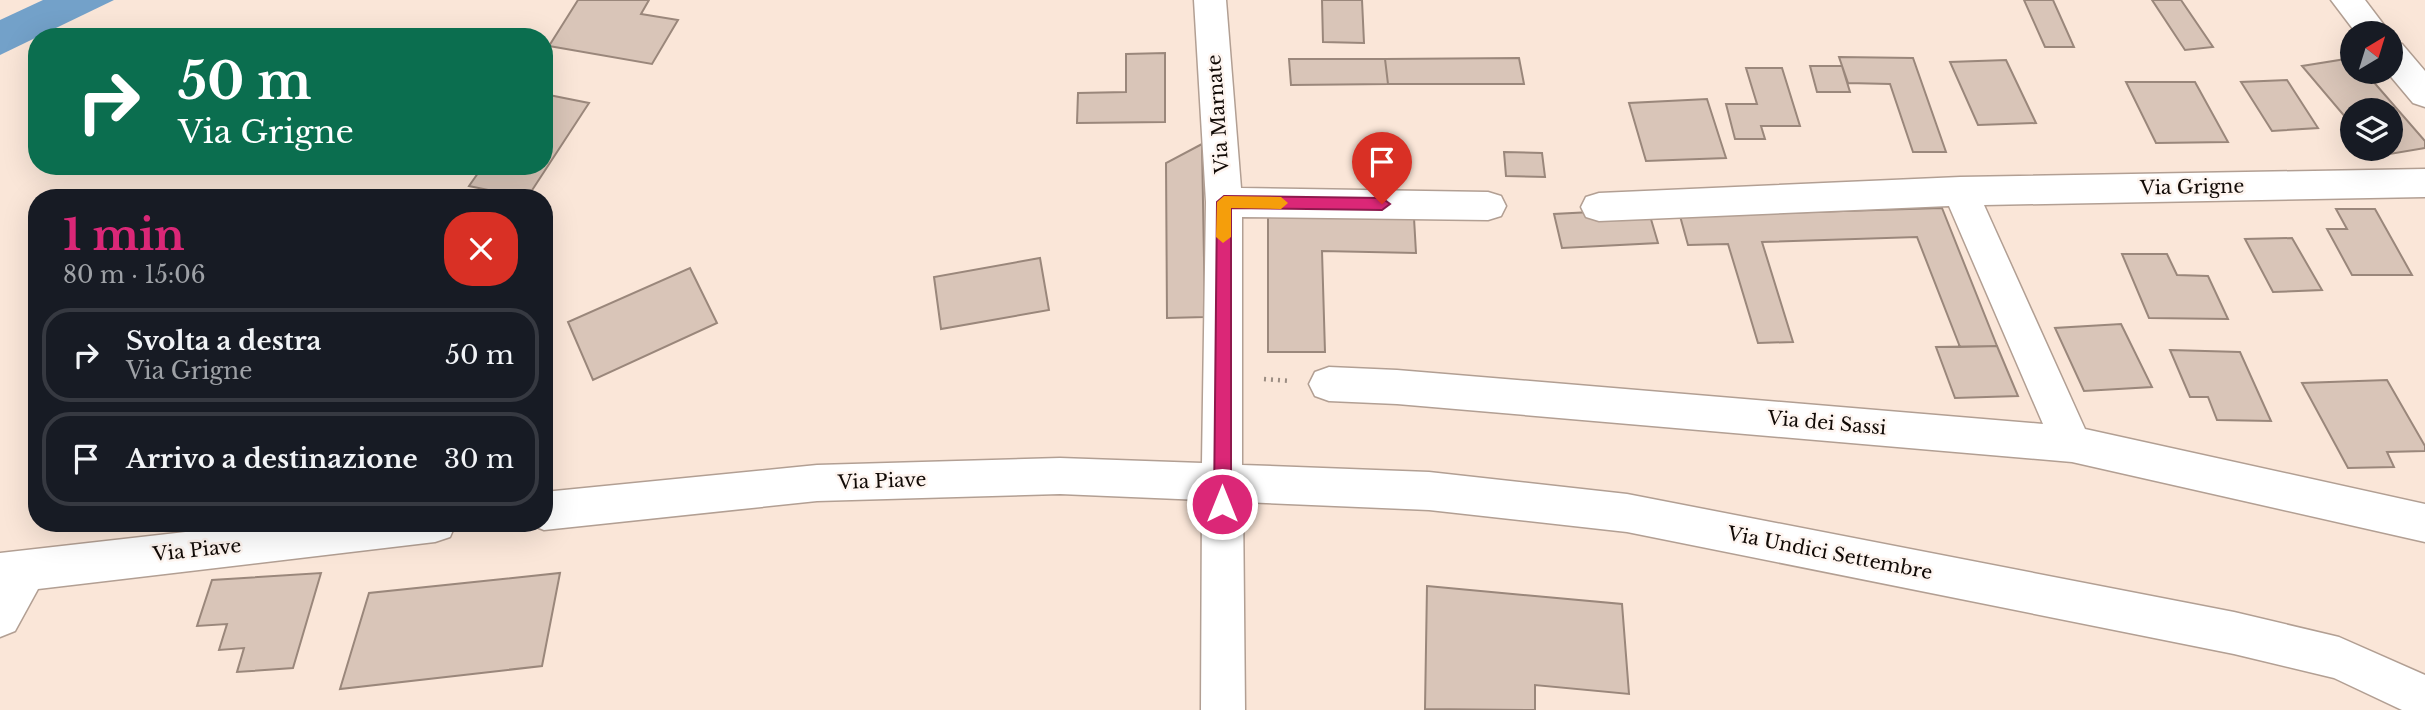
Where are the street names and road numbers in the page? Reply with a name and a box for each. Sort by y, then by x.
street label: Via Marnate [1202,54,1234,175]
street label: Via Grigne [2139,175,2244,199]
street label: Via dei Sassi [1766,406,1888,440]
street label: Via Piave [836,468,927,494]
street label: Via Undici Settembre [1725,522,1934,584]
street label: Via Piave [151,534,242,566]

